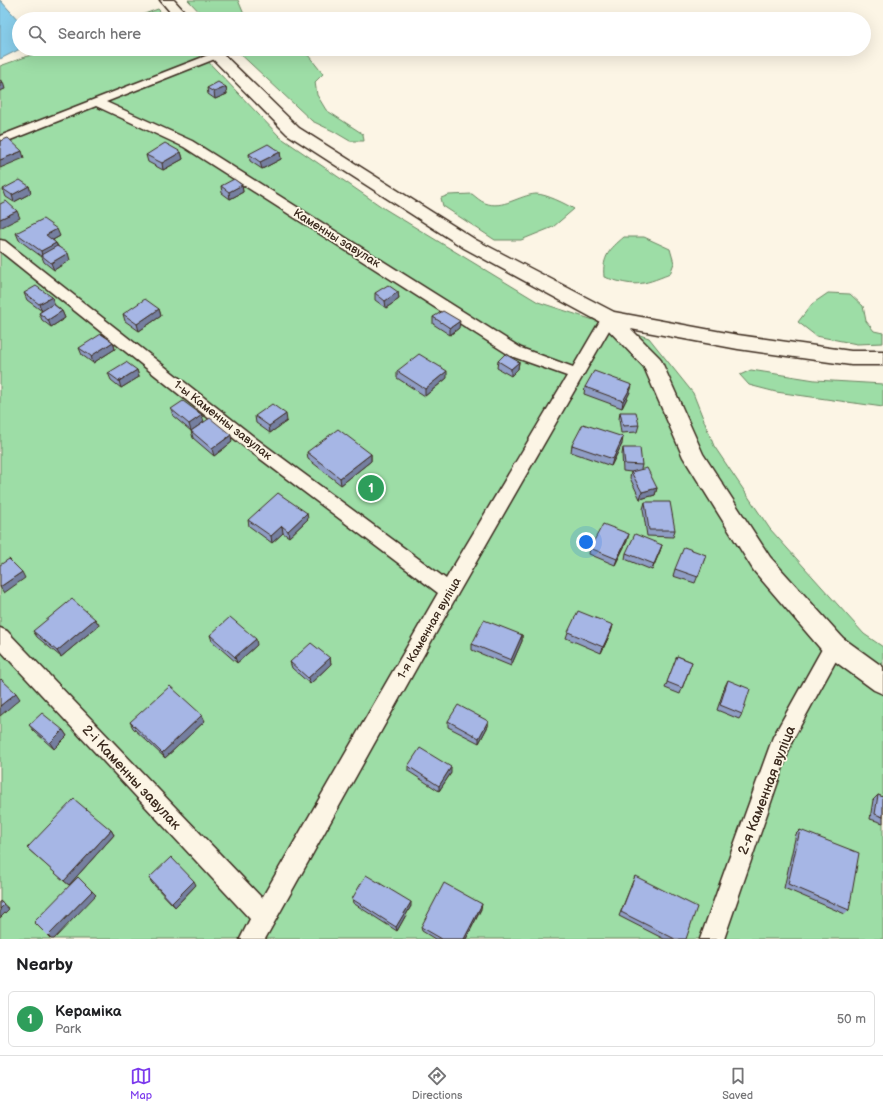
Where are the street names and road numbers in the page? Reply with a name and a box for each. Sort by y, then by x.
street label: Каменны завулак [290,206,384,272]
street label: 1-ы Каменны завулак [170,377,275,464]
street label: 1-я Каменная вуліца [394,575,465,682]
street label: 2-і Каменны завулак [79,721,185,834]
street label: 2-я Каменная вуліца [734,723,799,857]

